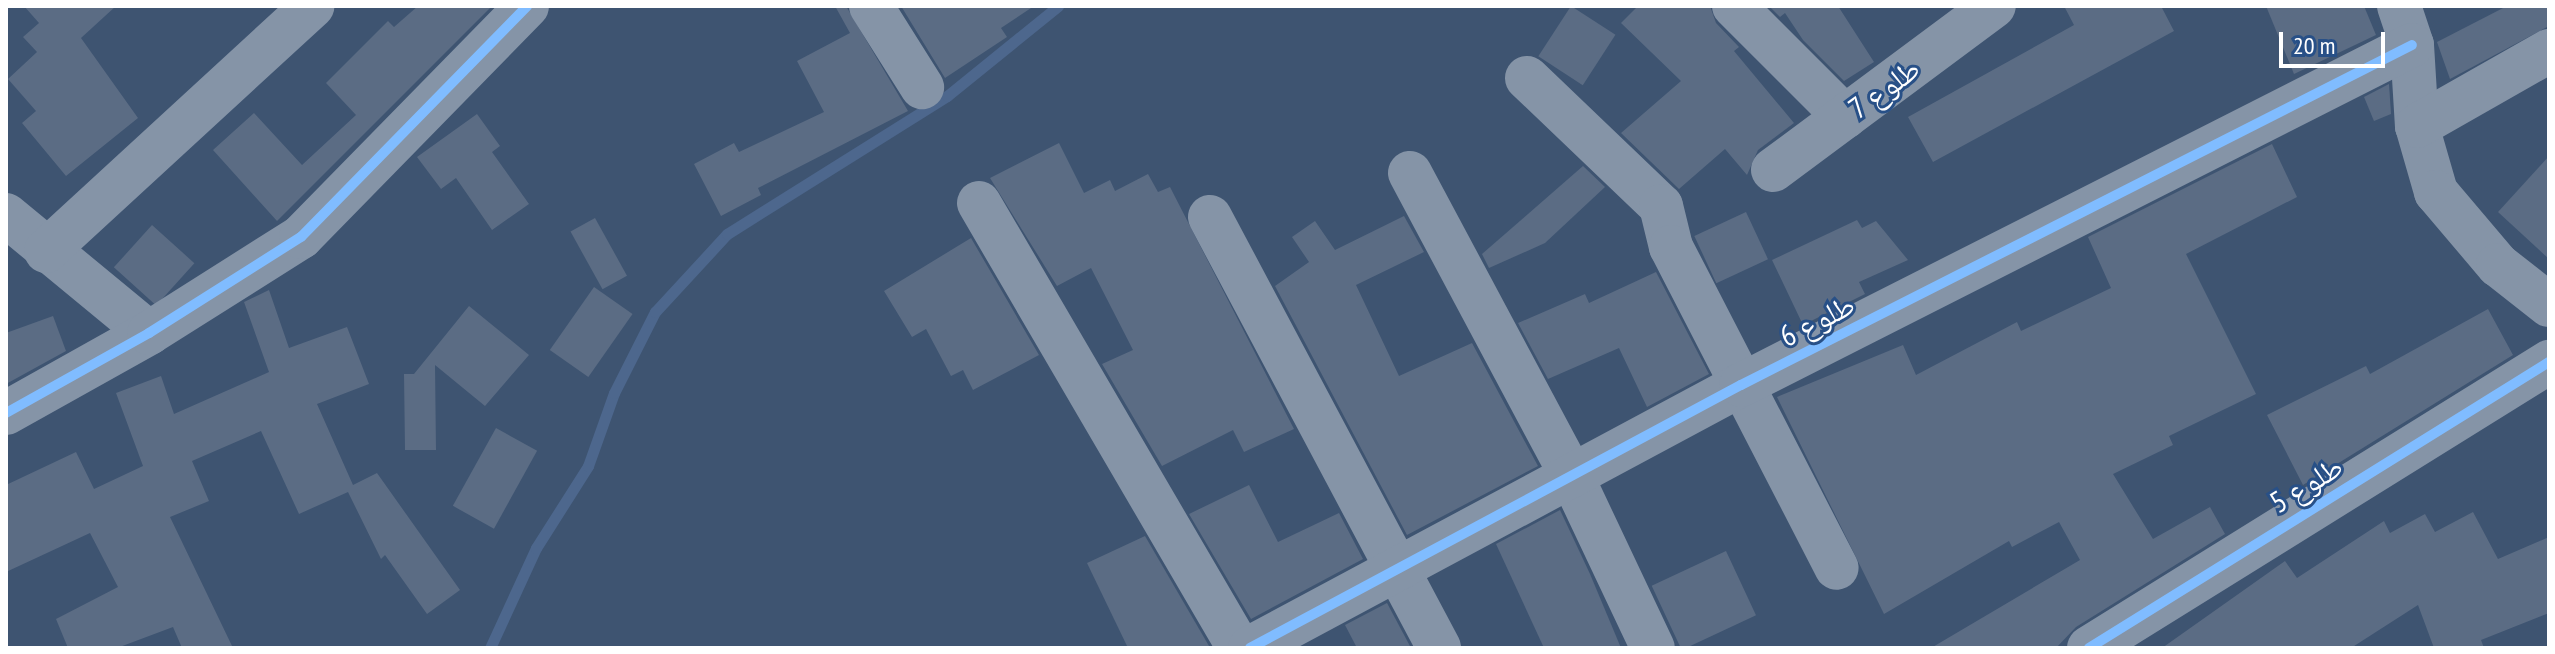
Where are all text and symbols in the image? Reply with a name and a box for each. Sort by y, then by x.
scale bar [2283,16,2389,66]
text: 20 m [2293,30,2335,61]
street label: طلوع 7 [1841,50,1927,126]
street label: طلوع 6 [1774,286,1860,354]
street label: طلوع 5 [2263,448,2349,520]

